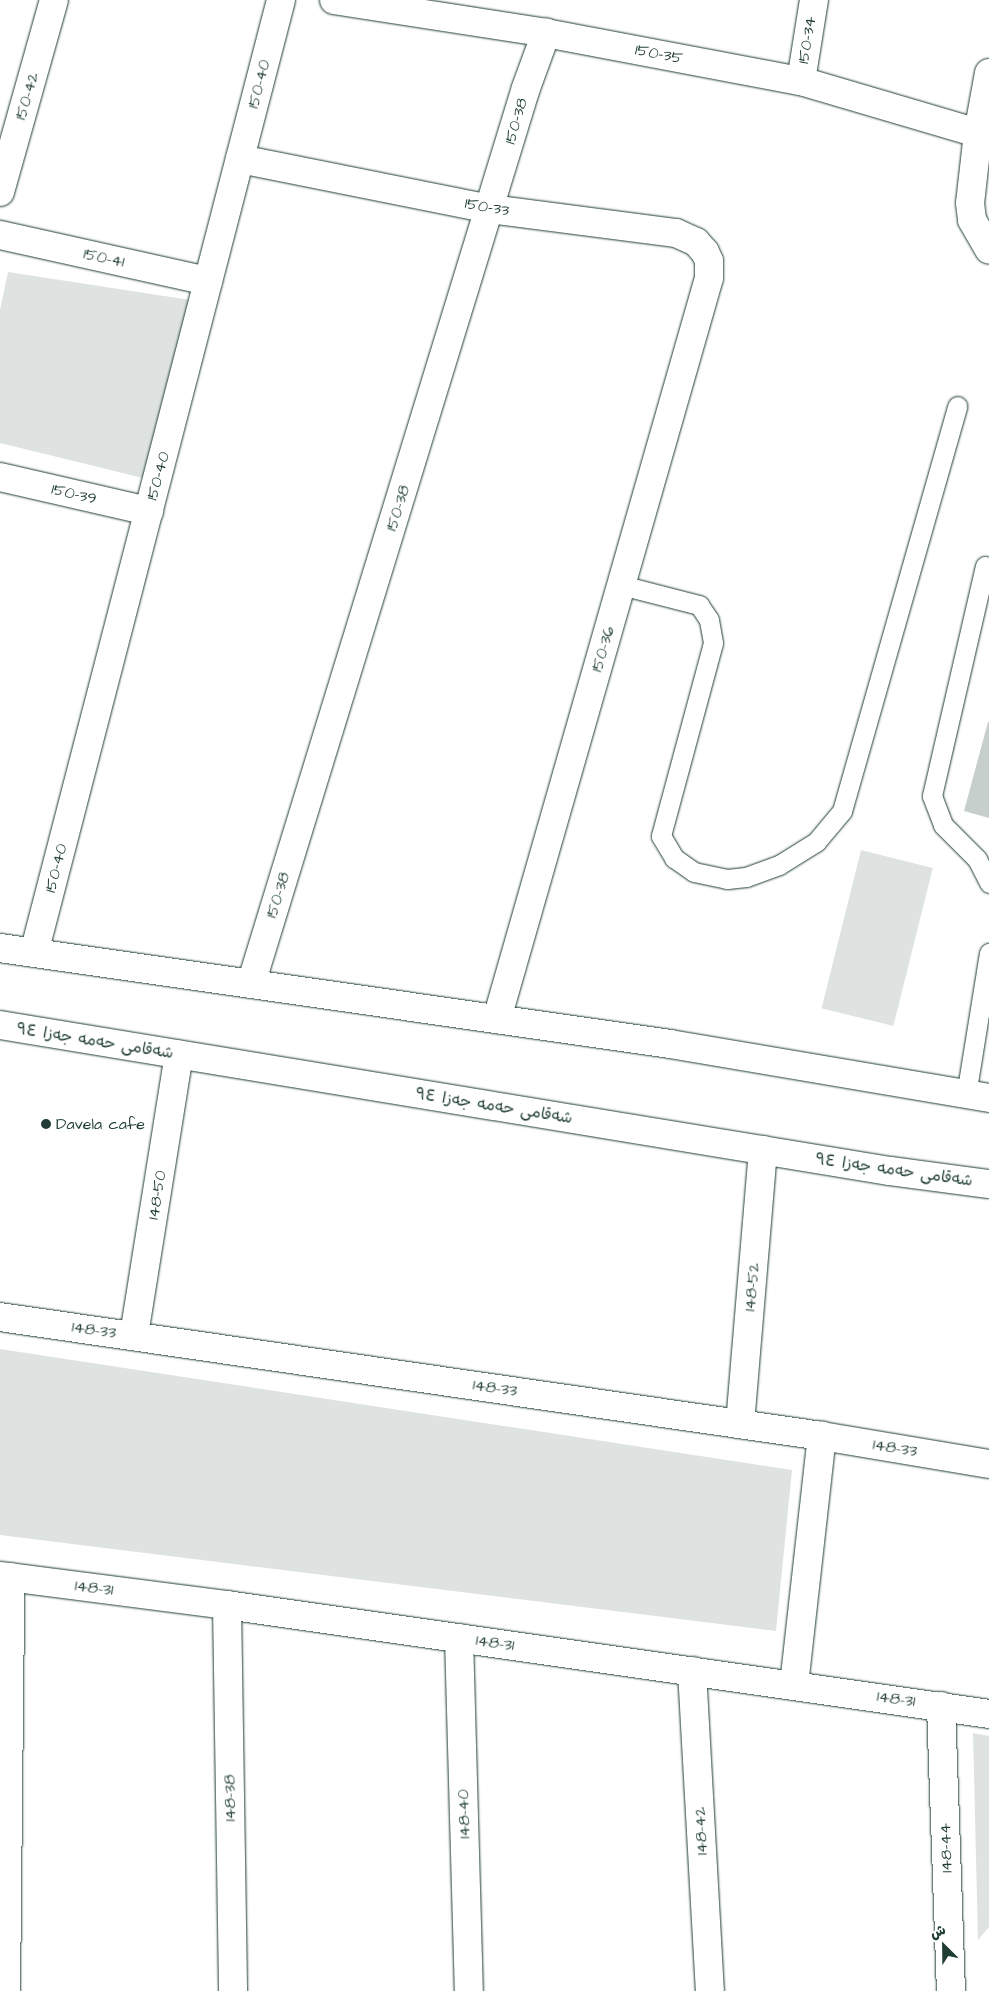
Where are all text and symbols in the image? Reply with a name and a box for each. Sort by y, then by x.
street label: 150-34 [794,15,820,65]
street label: 150-35 [634,40,684,68]
street label: 150-40 [244,58,274,110]
street label: 150-42 [11,70,43,122]
street label: 150-38 [500,96,532,146]
street label: 150-33 [463,194,511,220]
street label: 150-41 [82,244,126,272]
street label: 150-40 [142,450,174,502]
street label: 150-39 [50,480,98,508]
street label: 150-38 [382,483,414,533]
street label: 150-36 [587,624,619,674]
street label: 150-40 [41,842,71,894]
street label: 150-38 [262,870,294,920]
street label: شەقامی حەمە جەزا ٩٤ [15,1019,175,1063]
street label: شەقامی حەمە جەزا ٩٤ [414,1084,574,1128]
place label: Davela cafe [56,1114,145,1134]
marker: Davela cafe [40,1118,52,1130]
street label: شەقامی حەمە جەزا ٩٤ [814,1149,974,1191]
street label: 148-50 [144,1169,170,1221]
street label: 148-52 [740,1262,764,1312]
street label: 148-33 [71,1317,117,1343]
street label: 148-33 [472,1375,518,1401]
street label: 148-33 [871,1435,919,1461]
street label: 148-31 [74,1576,114,1600]
street label: 148-31 [475,1631,515,1655]
street label: 148-31 [876,1687,916,1711]
street label: 148-38 [220,1774,240,1822]
street label: 148-40 [454,1789,474,1839]
street label: 148-42 [690,1806,712,1856]
street label: 148-44 [936,1823,956,1873]
text: ش [927,1920,949,1944]
north arrow [919,1921,969,1971]

